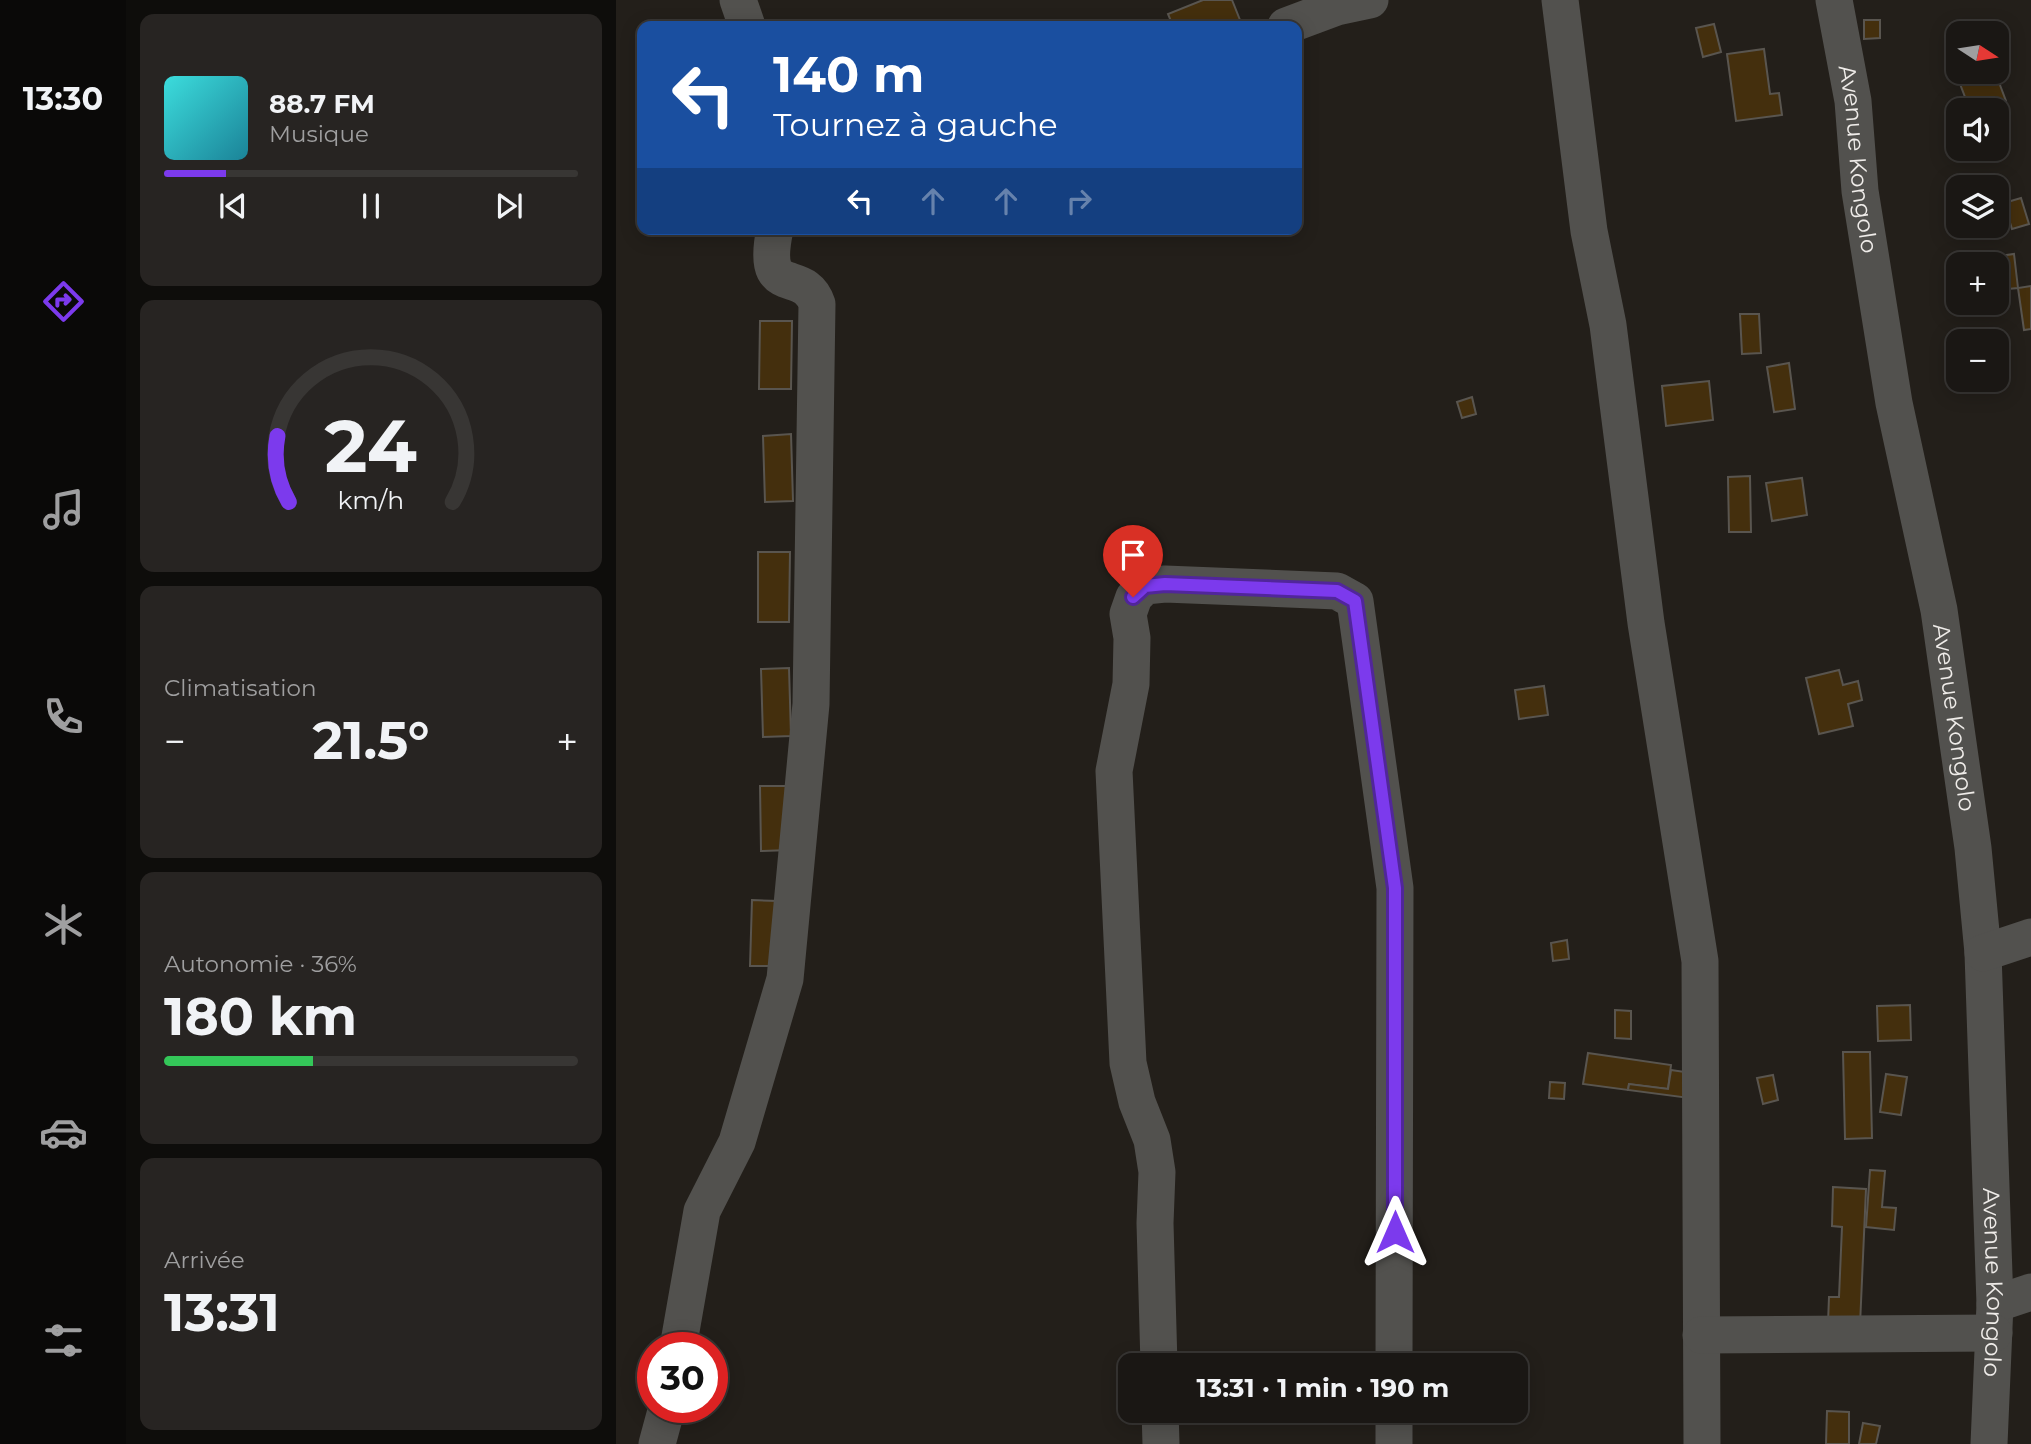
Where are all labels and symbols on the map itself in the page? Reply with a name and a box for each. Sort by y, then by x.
north arrow [1946,21,2009,84]
street label: Avenue Kongolo [1832,63,1884,255]
pin [1103,525,1163,597]
street label: Avenue Kongolo [1927,622,1982,813]
street label: Avenue Kongolo [1977,1187,2009,1378]
position arrow [1358,1195,1432,1269]
speed limit sign: 30 [637,1332,728,1423]

